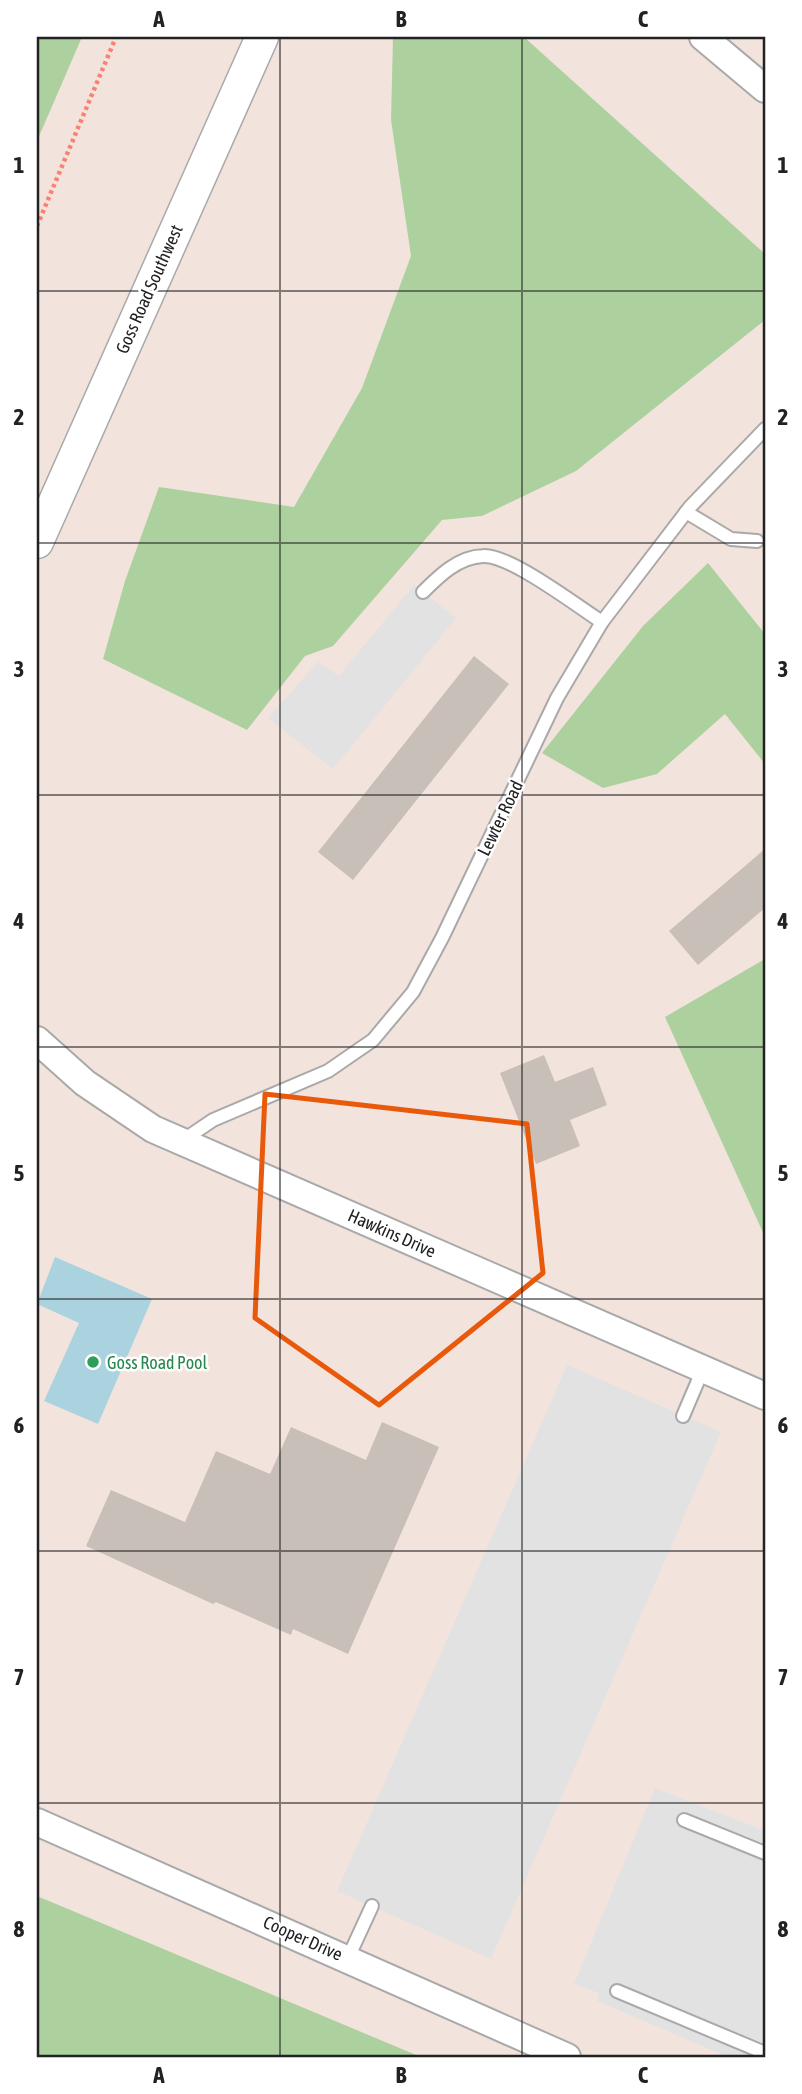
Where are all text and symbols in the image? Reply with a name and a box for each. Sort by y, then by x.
text: A [152,6,165,32]
text: B [396,6,407,32]
text: C [638,6,649,32]
text: 1 [14,152,25,178]
text: 1 [778,152,789,178]
street label: Goss Road Southwest [111,221,187,357]
text: 2 [14,404,24,430]
text: 2 [778,404,788,430]
text: 3 [14,656,24,682]
text: 3 [778,656,788,682]
street label: Lewter Road [473,777,527,859]
text: 4 [13,908,25,934]
text: 4 [777,908,789,934]
text: 5 [14,1160,25,1186]
text: 5 [778,1160,789,1186]
street label: Hawkins Drive [345,1204,439,1262]
place label: Goss Road Pool [107,1352,208,1373]
marker: Goss Road Pool [85,1354,101,1370]
text: 6 [14,1412,25,1438]
text: 6 [778,1412,789,1438]
text: 7 [14,1664,24,1690]
text: 7 [778,1664,788,1690]
street label: Cooper Drive [260,1911,346,1965]
text: 8 [14,1916,25,1942]
text: 8 [778,1916,789,1942]
text: A [152,2062,165,2088]
text: B [396,2062,407,2088]
text: C [638,2062,649,2088]

